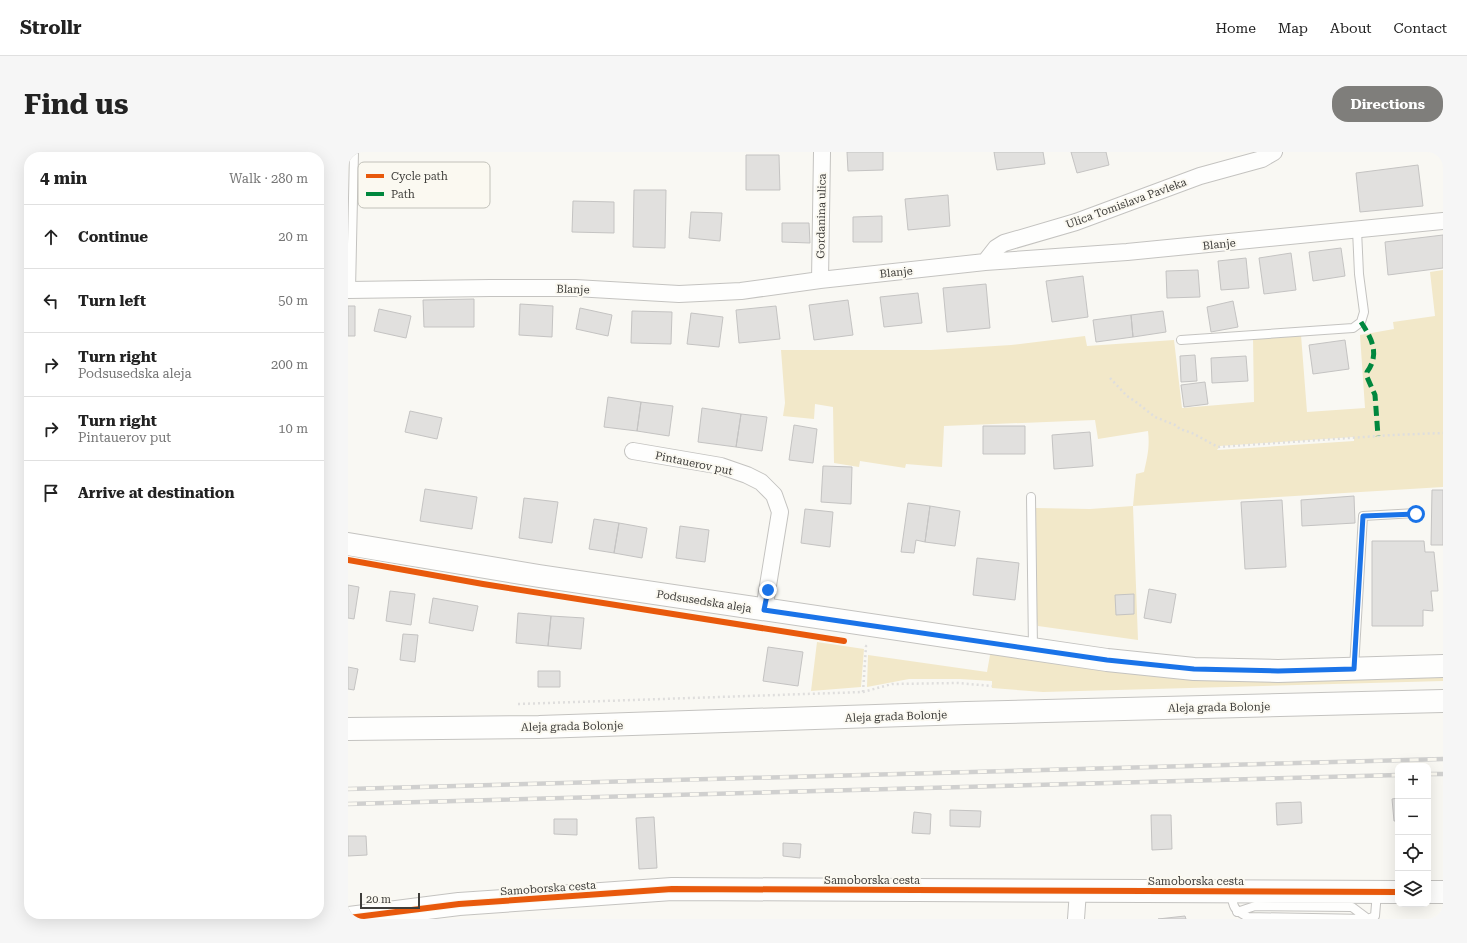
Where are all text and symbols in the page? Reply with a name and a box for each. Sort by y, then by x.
text: Strollr [20,16,82,39]
text: Home [1215,20,1256,36]
text: Map [1278,20,1308,36]
text: About [1330,20,1372,36]
text: Contact [1394,20,1447,36]
button: Directions [1332,86,1443,122]
text: Find us [24,88,128,121]
legend [358,162,490,208]
text: 4 min [40,168,87,188]
text: Cycle path [391,170,448,183]
text: Walk · 280 m [229,171,308,186]
street label: Gordanina ulica [814,173,829,259]
street label: Ulica Tomislava Pavleka [1064,176,1188,231]
text: Path [391,188,415,201]
icon: ahead [40,226,62,248]
text: Continue [78,228,148,246]
text: 20 m [278,229,308,244]
street label: Blanje [1202,236,1236,253]
street label: Blanje [879,264,913,281]
street label: Blanje [556,282,590,297]
icon: left [40,290,62,312]
text: Turn left [78,292,146,310]
text: 50 m [278,293,308,308]
text: Turn right [78,348,157,366]
icon: right [40,354,62,376]
text: 200 m [271,357,308,372]
text: Podsusedska aleja [78,366,192,381]
text: Turn right [78,412,157,430]
icon: right [40,418,62,440]
text: 10 m [278,421,308,436]
text: Pintauerov put [78,430,171,445]
street label: Pintauerov put [654,449,734,478]
icon: arrive [40,482,62,504]
text: Arrive at destination [78,484,234,502]
route start [1407,505,1425,523]
route end [759,581,777,599]
street label: Podsusedska aleja [655,588,752,615]
street label: Aleja grada Bolonje [1168,700,1270,715]
street label: Aleja grada Bolonje [845,708,947,725]
street label: Aleja grada Bolonje [521,719,623,734]
map controls [1395,763,1431,907]
button: + [1395,763,1431,799]
button: − [1395,799,1431,835]
button: locate [1395,835,1431,871]
button: layers [1395,871,1431,907]
street label: Samoborska cesta [824,874,920,887]
street label: Samoborska cesta [1148,875,1244,888]
street label: Samoborska cesta [500,879,596,898]
scale bar [360,891,420,910]
text: 20 m [366,893,391,906]

